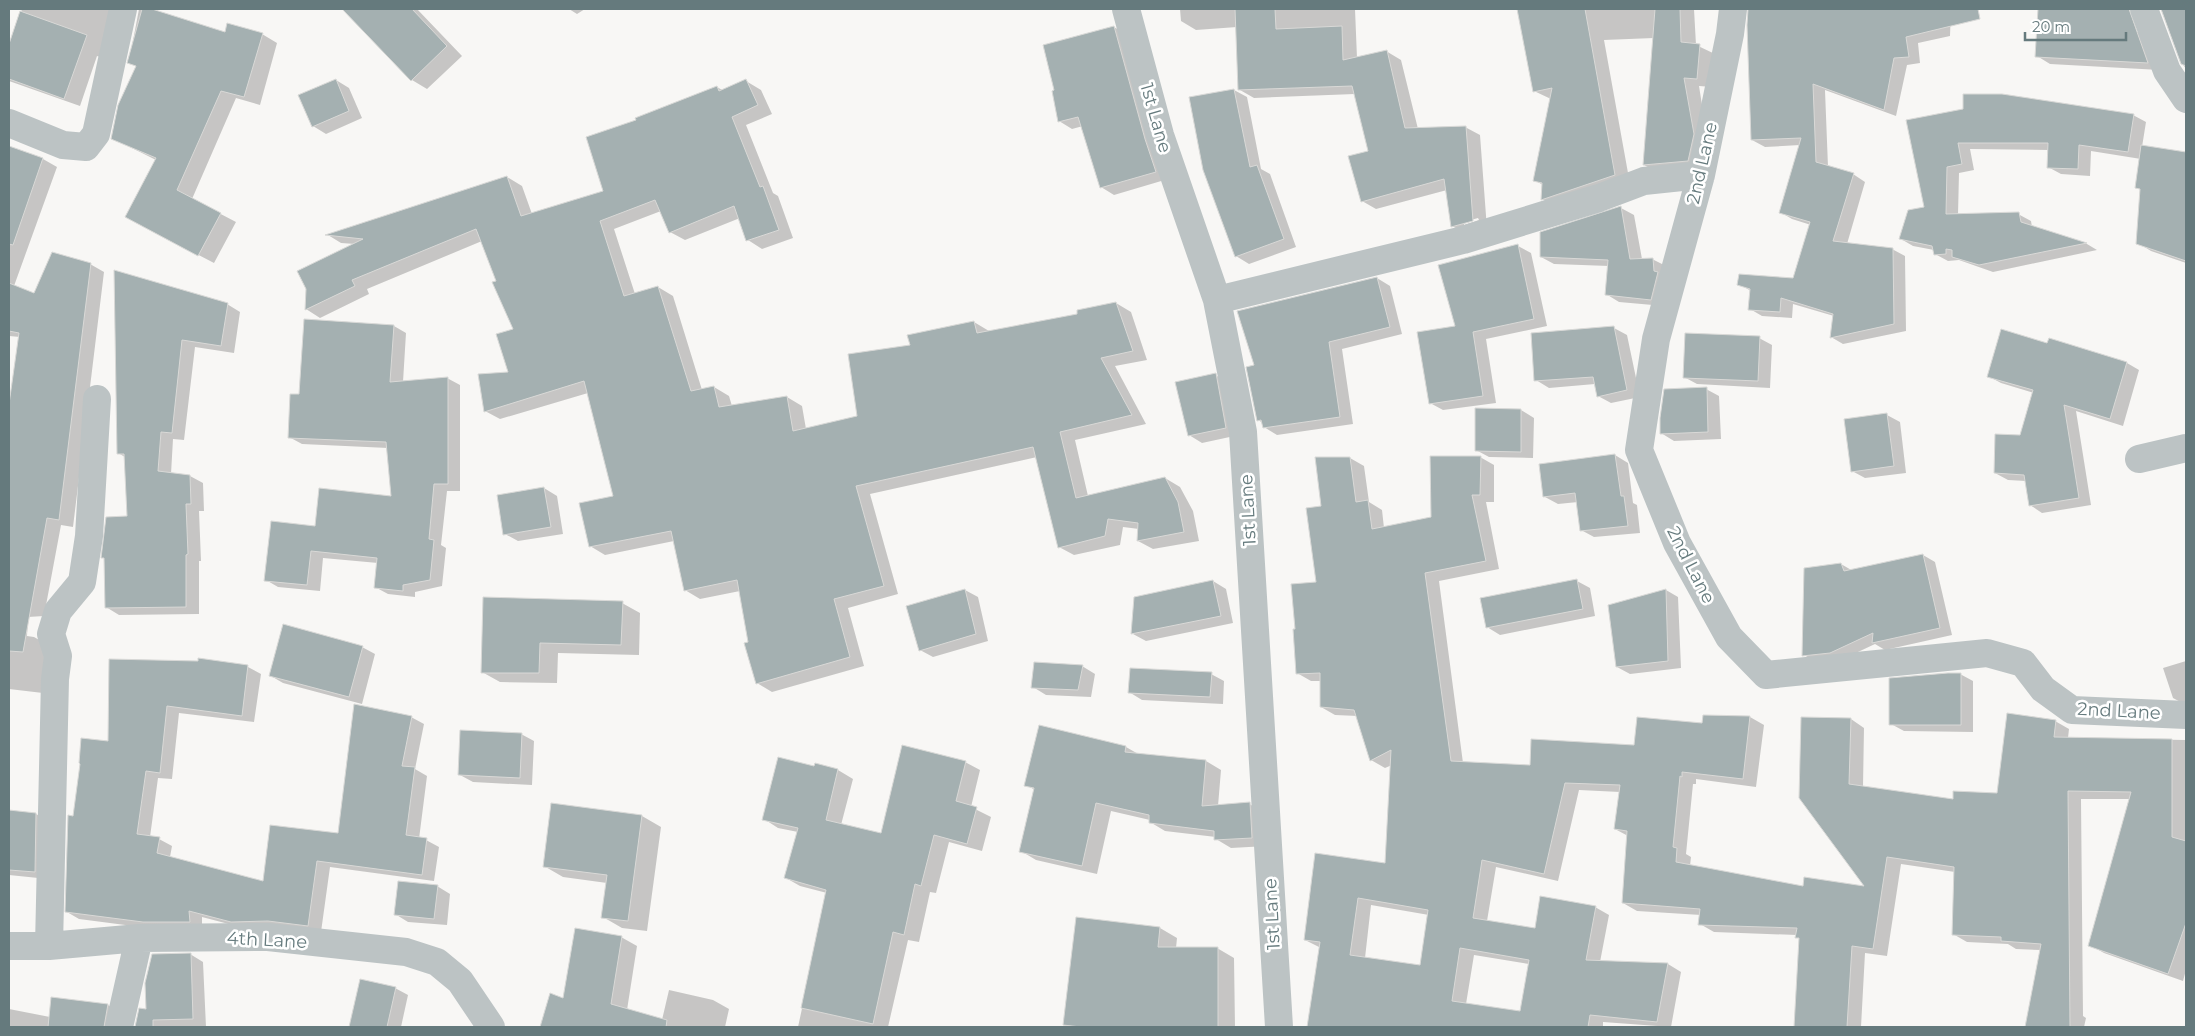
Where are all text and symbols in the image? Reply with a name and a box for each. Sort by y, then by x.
scale bar [2025,10,2126,42]
text: 20 m [2032,17,2070,36]
street label: 1st Lane [1136,81,1176,156]
street label: 2nd Lane [1682,120,1722,206]
street label: 1st Lane [1235,474,1261,546]
street label: 2nd Lane [1662,523,1720,607]
street label: 2nd Lane [2077,698,2161,724]
street label: 1st Lane [1259,878,1285,950]
street label: 4th Lane [226,927,308,953]

